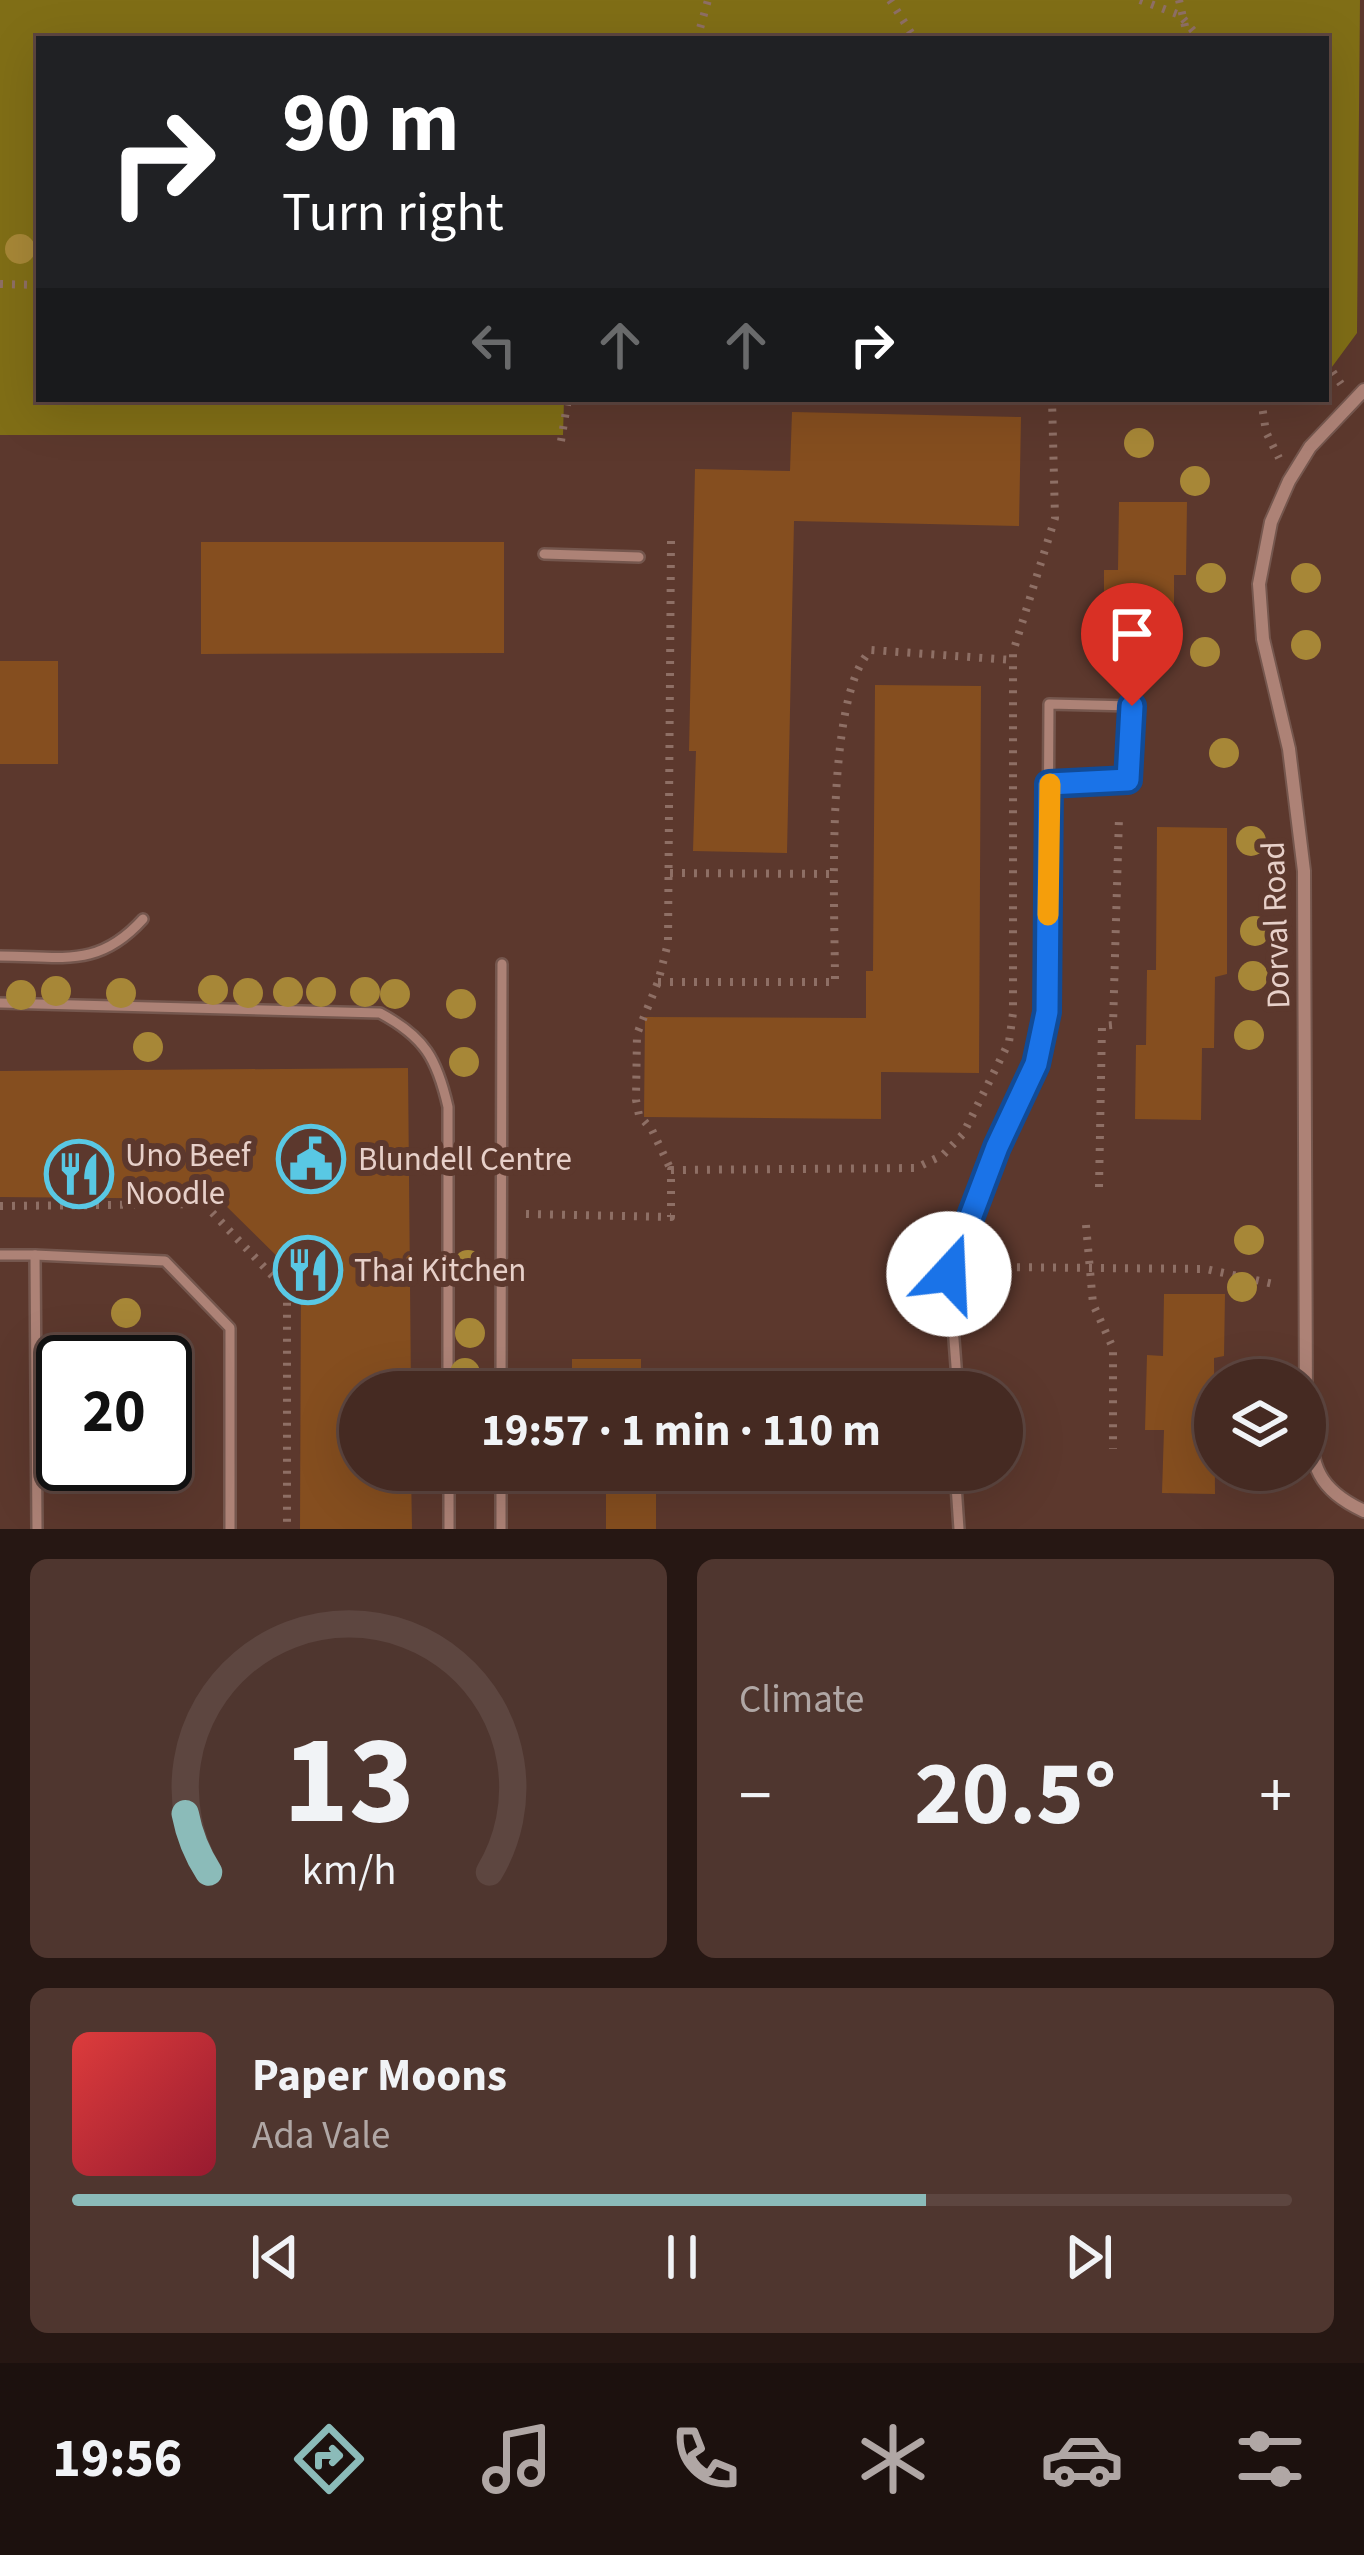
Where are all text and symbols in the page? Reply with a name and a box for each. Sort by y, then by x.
text: 90 m [282,64,460,184]
icon: right [84,84,240,240]
text: Turn right [282,175,504,252]
icon: left [461,312,527,378]
icon: ahead [587,312,653,378]
icon: ahead [713,312,779,378]
icon: right [839,312,905,378]
pin [1081,583,1183,706]
icon: arrive [1099,601,1165,667]
street label: Dorval Road [1250,840,1302,1010]
public building icon: Blundell Centre [276,1124,346,1194]
place label: Uno Beef Noodle [125,1132,252,1217]
place label: Blundell Centre [358,1136,572,1183]
restaurant icon: Uno Beef Noodle [44,1139,114,1209]
position arrow [886,1211,1012,1337]
restaurant icon: Thai Kitchen [273,1235,343,1305]
place label: Thai Kitchen [354,1247,526,1294]
speed limit sign: 20 [36,1335,192,1491]
map controls [1194,1359,1326,1491]
button: layers [1194,1359,1326,1491]
text: 19:57 · 1 min · 110 m [481,1399,881,1463]
text: Climate [739,1672,864,1728]
text: 13 [283,1693,414,1871]
text: 20.5° [914,1731,1117,1859]
text: − [739,1749,772,1843]
text: + [1259,1749,1292,1843]
text: km/h [301,1839,396,1900]
text: Paper Moons [252,2044,507,2108]
text: Ada Vale [252,2108,390,2164]
icon: previous [242,2224,308,2290]
icon: pause [649,2224,715,2290]
icon: next [1056,2224,1122,2290]
icon: directions [287,2417,371,2501]
icon: music [475,2417,559,2501]
icon: phone [663,2417,747,2501]
icon: climate [851,2417,935,2501]
icon: car [1040,2417,1124,2501]
icon: filters [1228,2417,1312,2501]
text: 19:56 [52,2421,182,2498]

